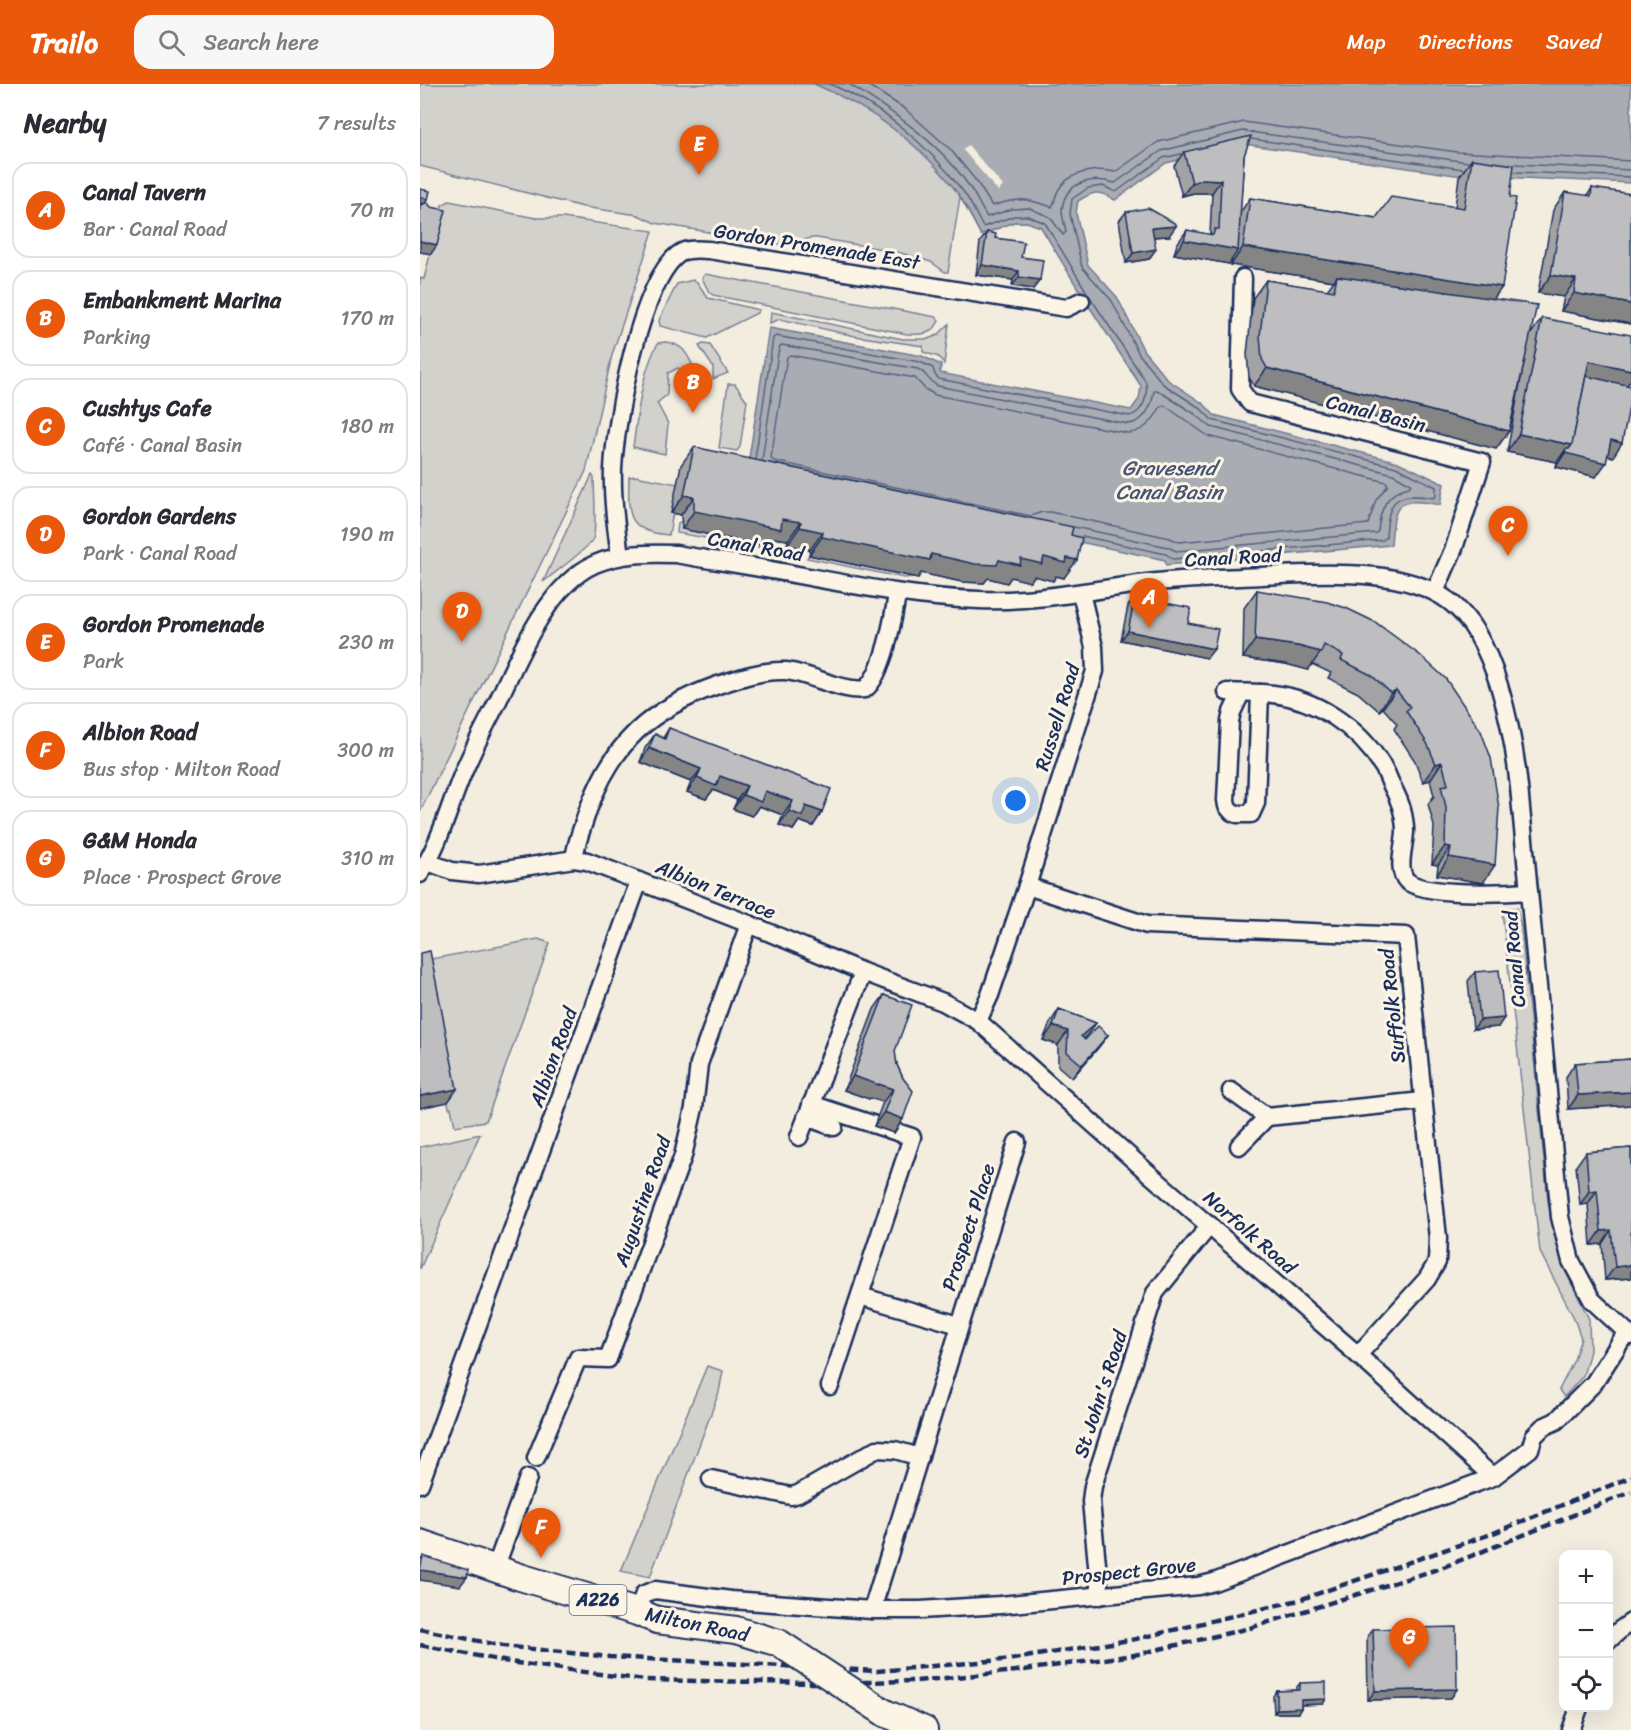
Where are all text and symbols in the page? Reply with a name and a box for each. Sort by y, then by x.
search box [134,15,554,69]
text: Trailo [30,18,98,67]
text: Search here [203,23,319,62]
text: Map [1347,23,1385,61]
text: Directions [1418,23,1513,61]
text: Saved [1546,23,1601,61]
icon: search [155,26,188,59]
text: Nearby [24,100,106,146]
text: 7 results [317,106,396,141]
pin: E [680,126,718,175]
text: Canal Tavern [83,173,206,212]
text: A [39,193,52,228]
text: 70 m [349,193,394,228]
text: Bar · Canal Road [83,212,226,247]
street label: Gordon Promenade East [711,213,923,280]
text: Embankment Marina [83,281,281,320]
text: B [39,301,52,336]
text: 170 m [341,301,394,336]
text: Parking [83,320,150,355]
pin: B [674,364,712,413]
street label: Canal Basin [1322,384,1430,443]
text: Cushtys Cafe [83,389,212,428]
text: C [39,409,52,444]
text: 180 m [340,409,394,444]
text: Café · Canal Basin [83,428,242,463]
water label: Gravesend Canal Basin [1116,449,1225,511]
text: Gordon Gardens [83,497,236,536]
pin: C [1488,506,1528,556]
text: D [40,517,51,552]
text: 190 m [340,517,394,552]
street label: Canal Road [705,521,808,572]
text: Park · Canal Road [83,536,237,571]
street label: Canal Road [1184,537,1284,578]
pin: A [1130,578,1168,628]
pin: D [442,592,482,642]
text: Gordon Promenade [83,605,264,644]
text: E [40,625,51,660]
text: 230 m [338,625,394,660]
text: Park [83,644,124,679]
street label: Russell Road [1025,658,1091,775]
text: Albion Road [83,713,197,752]
text: F [40,733,51,768]
text: 300 m [337,733,394,768]
text: Bus stop · Milton Road [83,752,280,787]
your location [1001,786,1030,815]
text: G&M Honda [83,821,196,860]
text: G [39,841,52,876]
text: 310 m [341,841,394,876]
street label: Albion Terrace [649,849,781,929]
text: Place · Prospect Grove [83,860,282,895]
street label: Canal Road [1493,908,1536,1009]
street label: Suffolk Road [1369,945,1416,1065]
street label: Albion Road [519,1001,588,1113]
street label: Augustine Road [603,1130,682,1272]
street label: Prospect Place [931,1159,1006,1296]
street label: Norfolk Road [1195,1181,1306,1284]
street label: St John's Road [1063,1325,1138,1462]
pin: F [522,1508,560,1558]
street label: Prospect Grove [1060,1547,1198,1596]
map controls [1559,1550,1613,1712]
button: + [1559,1550,1613,1604]
road number: A226 [570,1585,627,1615]
street label: Milton Road [642,1596,753,1653]
button: − [1559,1604,1613,1658]
pin: G [1390,1618,1428,1668]
button: locate [1559,1658,1613,1712]

